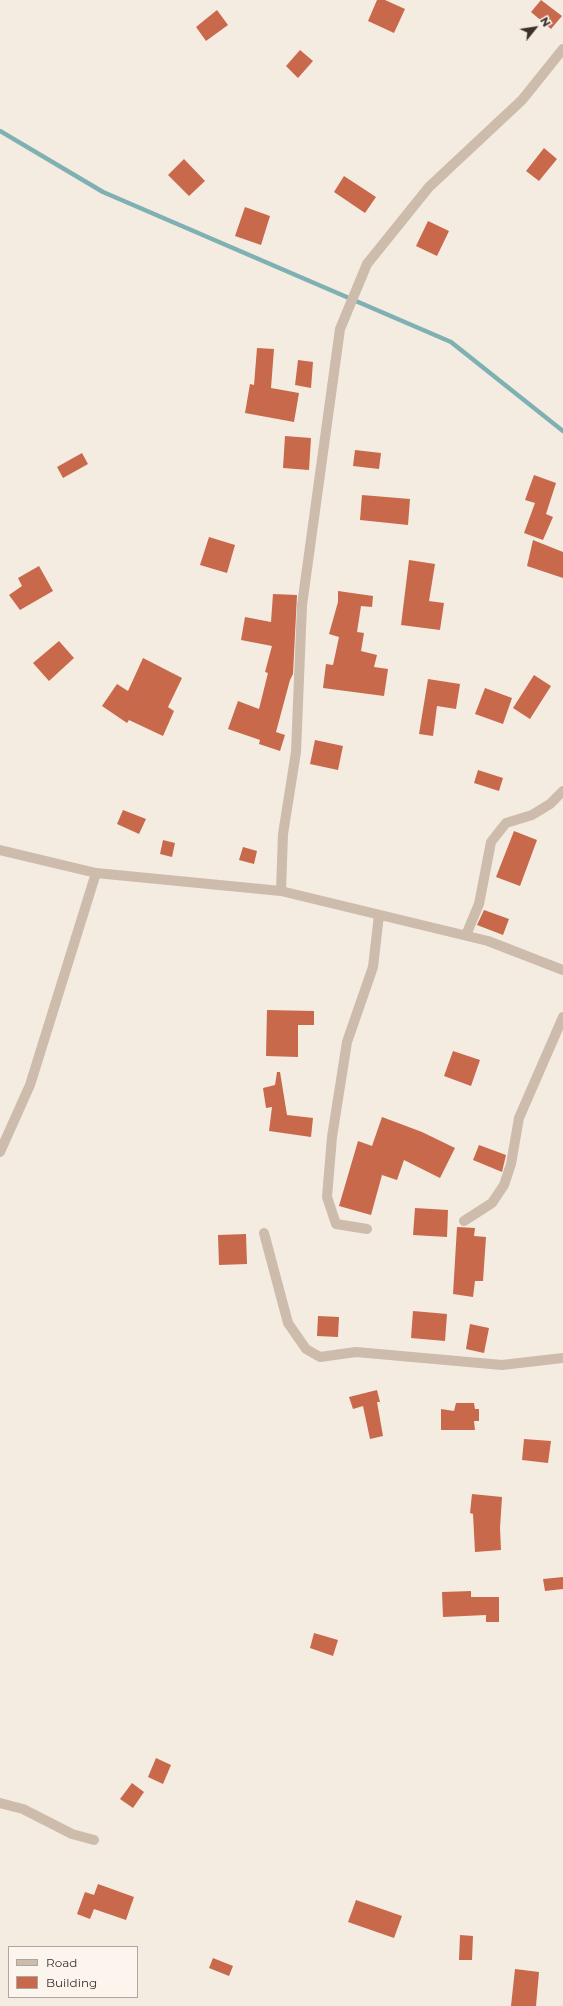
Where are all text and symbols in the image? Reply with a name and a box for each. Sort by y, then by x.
north arrow [515,8,555,48]
text: N [537,15,554,29]
legend [8,1946,138,1998]
text: Road [46,1955,77,1970]
text: Building [46,1975,97,1990]

